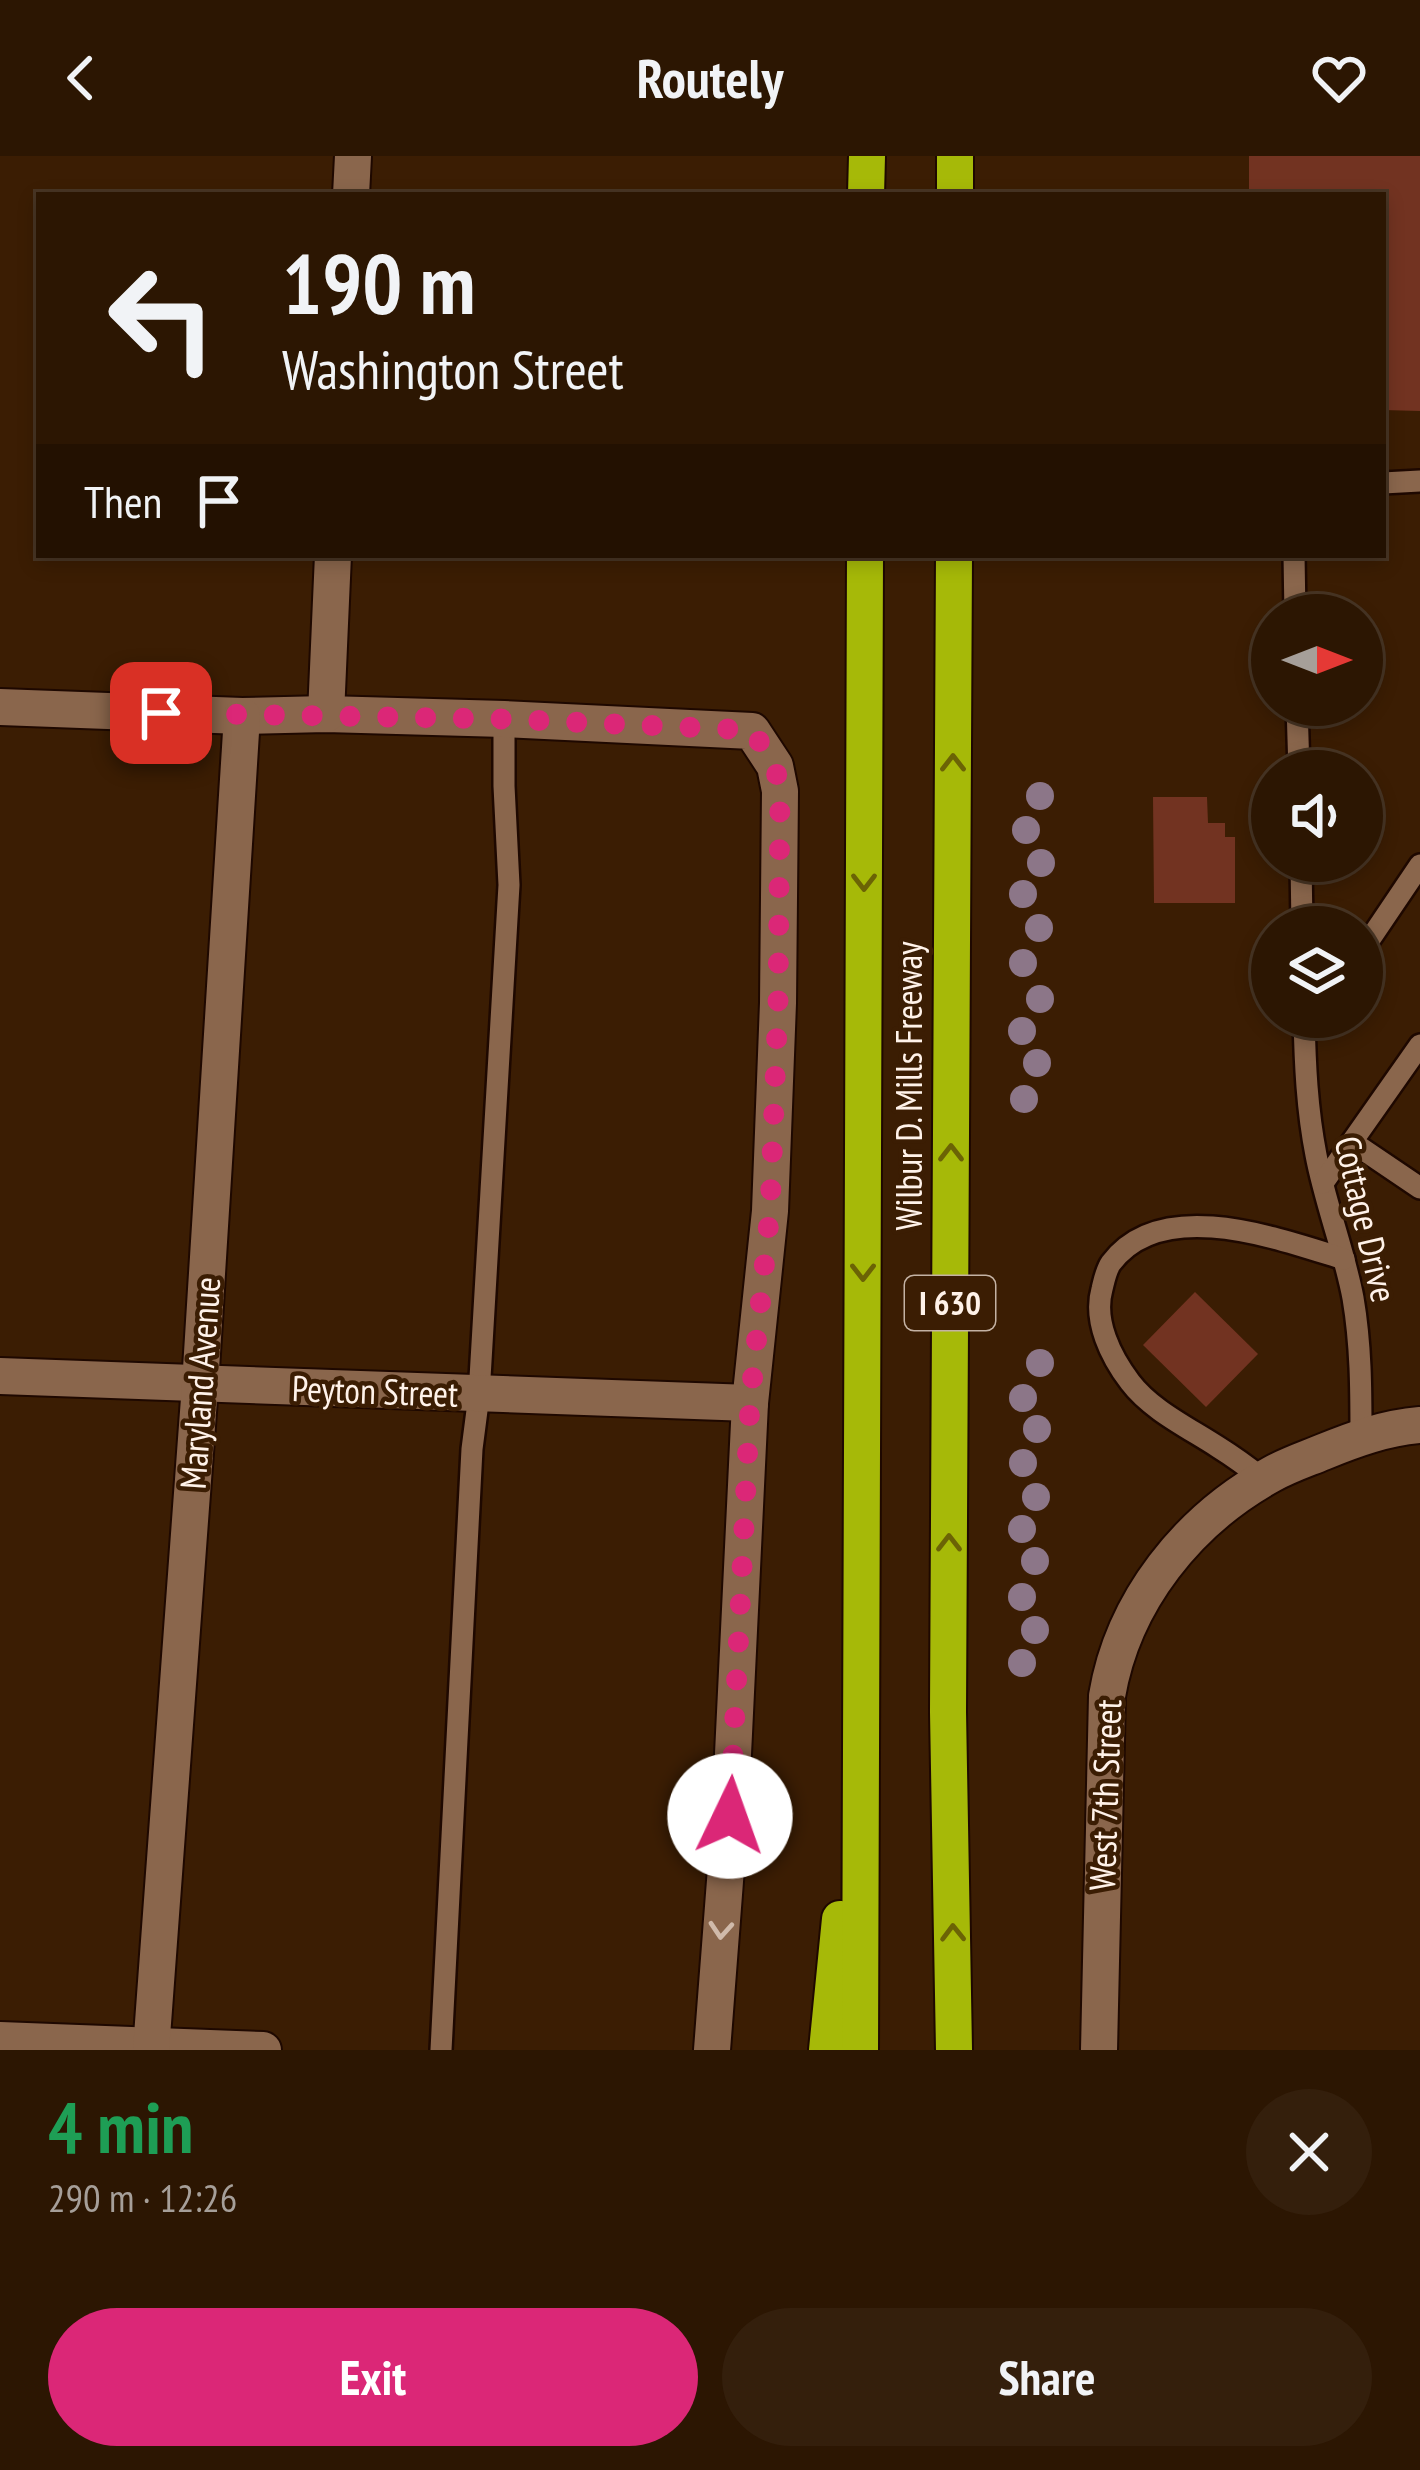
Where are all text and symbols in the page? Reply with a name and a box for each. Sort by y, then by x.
text: Routely [637,43,783,113]
icon: back [48,45,114,111]
icon: heart [1306,45,1372,111]
text: 190 m [282,228,475,337]
icon: left [84,240,240,396]
text: Washington Street [282,334,624,404]
icon: arrive [186,468,252,534]
text: Then [84,472,162,530]
north arrow [1251,594,1383,726]
map controls [1251,594,1383,1038]
pin [110,662,212,764]
icon: arrive [128,680,194,746]
button: sound [1251,750,1383,882]
one-way arrow [940,753,966,771]
one-way arrow [851,874,877,892]
button: layers [1251,906,1383,1038]
street label: Wilbur D. Mills Freeway [885,941,932,1231]
street label: Cottage Drive [1325,1131,1408,1306]
one-way arrow [938,1143,964,1161]
one-way arrow [850,1264,876,1282]
street label: Maryland Avenue [169,1275,230,1491]
road number: I 630 [905,1276,995,1330]
street label: Peyton Street [291,1364,459,1417]
one-way arrow [936,1533,962,1551]
street label: West 7th Street [1078,1698,1131,1891]
position arrow [667,1753,793,1879]
one-way arrow [709,1921,735,1940]
one-way arrow [940,1923,966,1942]
text: 4 min [48,2080,193,2173]
button: close [1246,2089,1372,2215]
text: 290 m · 12:26 [48,2172,237,2223]
button: Exit [48,2308,698,2446]
button: Share [722,2308,1372,2446]

